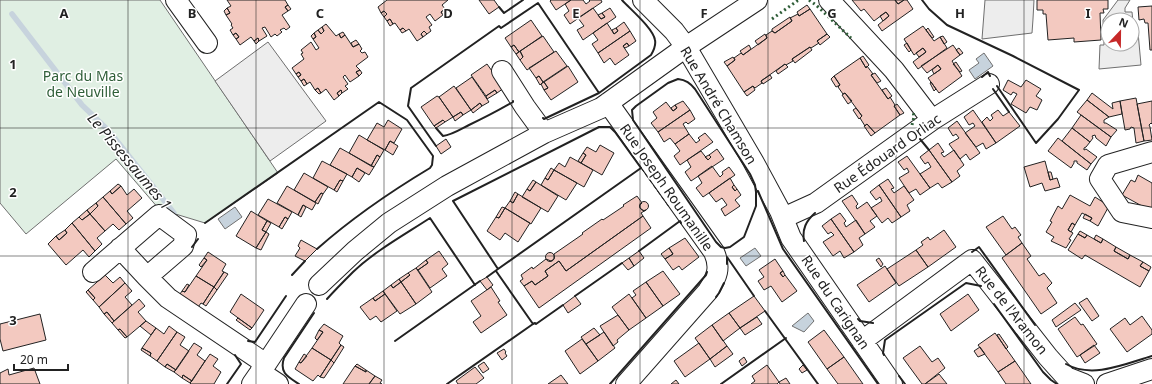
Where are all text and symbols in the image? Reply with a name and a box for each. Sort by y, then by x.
text: A [60,4,69,22]
text: B [188,4,196,22]
text: C [316,4,324,22]
text: D [443,4,453,22]
text: E [572,4,580,22]
text: F [700,4,708,22]
text: G [827,4,837,22]
text: H [955,4,965,22]
text: I [1085,4,1091,22]
north arrow [1100,12,1140,52]
text: N [1117,14,1131,31]
street label: Rue André Chamson [676,42,762,168]
text: 1 [9,55,17,73]
park label: Parc du Mas de Neuville [43,66,123,101]
water label: Le Pissessaumes 1 [84,108,176,214]
street label: Rue Édouard Orliac [830,109,944,197]
street label: Rue Joseph Roumanille [616,120,718,254]
text: 2 [9,183,17,201]
street label: Rue du Carignan [797,251,875,353]
street label: Rue de l'Aramon [971,262,1053,358]
text: 3 [9,311,17,329]
scale bar [14,346,68,372]
text: 20 m [20,351,48,368]

